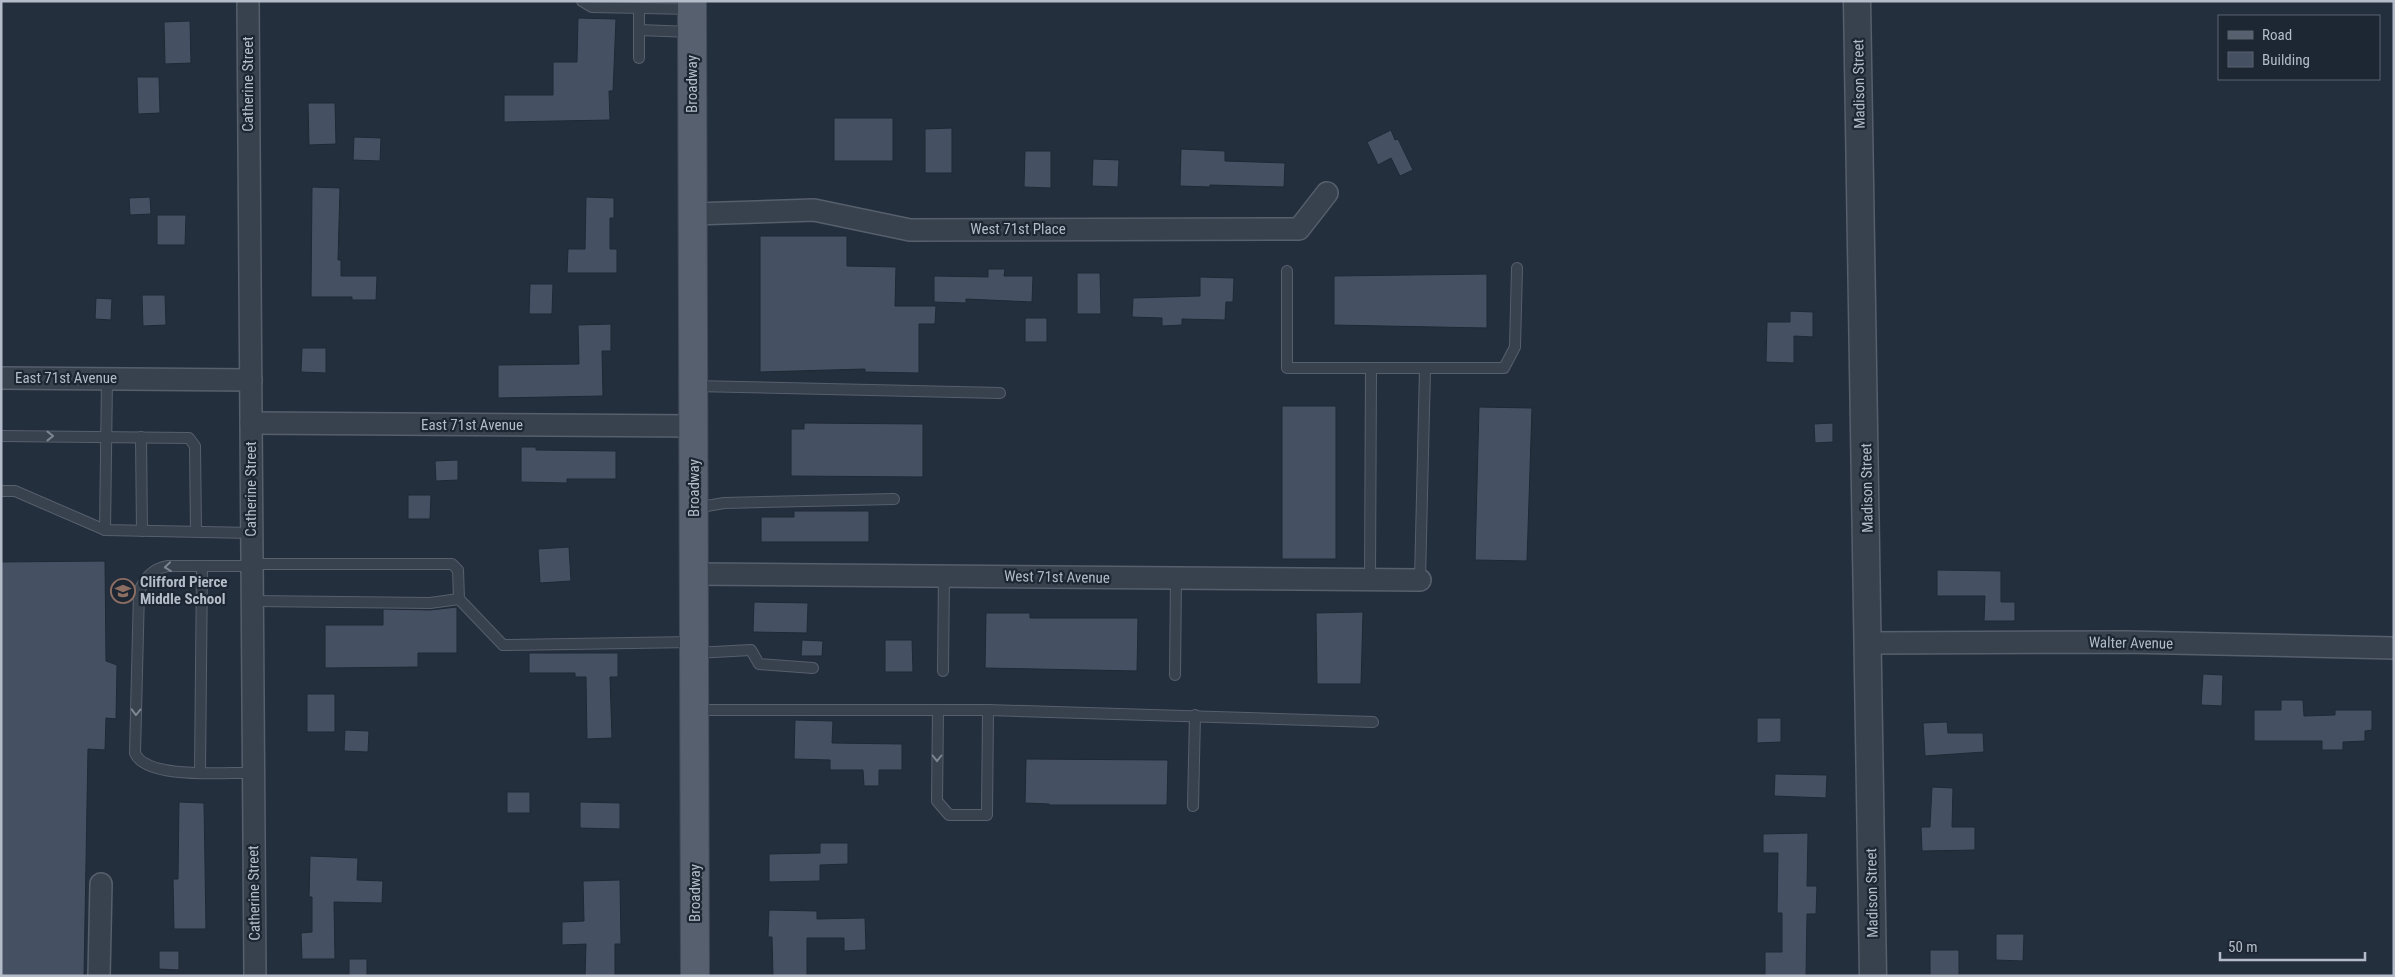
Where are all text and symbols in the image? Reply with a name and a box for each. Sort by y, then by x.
legend [2218,15,2380,80]
text: Road [2262,26,2292,44]
street label: Catherine Street [239,36,257,132]
street label: Madison Street [1849,39,1869,129]
text: Building [2262,51,2310,69]
street label: Broadway [683,55,701,113]
street label: West 71st Place [970,220,1066,238]
street label: East 71st Avenue [15,369,117,387]
street label: East 71st Avenue [421,416,523,434]
one-way arrow [46,431,54,441]
street label: Catherine Street [242,441,260,537]
street label: Madison Street [1857,443,1877,533]
street label: Broadway [685,459,703,517]
one-way arrow [164,561,172,572]
street label: West 71st Avenue [1004,567,1110,587]
place label: Clifford Pierce Middle School [140,573,228,608]
school or university icon: Clifford Pierce Middle School [110,578,136,604]
street label: Walter Avenue [2089,633,2173,653]
one-way arrow [131,708,142,716]
one-way arrow [932,755,942,763]
street label: Catherine Street [244,845,264,941]
street label: Madison Street [1862,848,1882,938]
street label: Broadway [686,864,704,922]
scale bar [2220,930,2365,962]
text: 50 m [2228,938,2258,956]

